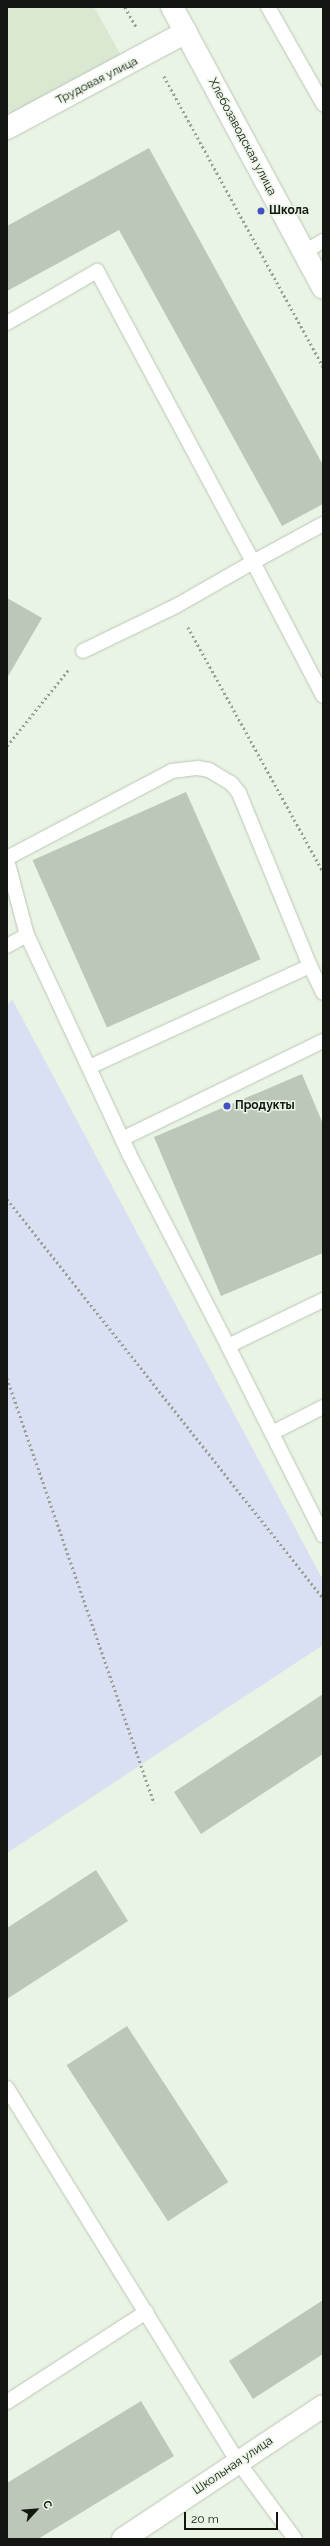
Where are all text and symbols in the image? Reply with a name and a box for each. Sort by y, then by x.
street label: Трудовая улица [54,54,140,108]
street label: Хлебозаводская улица [205,76,279,198]
place label: Школа [269,204,309,218]
marker: Школа [256,206,266,216]
place label: Продукты [235,1099,295,1113]
marker: Продукты [222,1101,232,1111]
street label: Школьная улица [190,2434,276,2498]
north arrow [16,2490,56,2530]
text: С [40,2498,55,2511]
scale bar [186,2504,280,2530]
text: 20 m [191,2512,219,2526]

